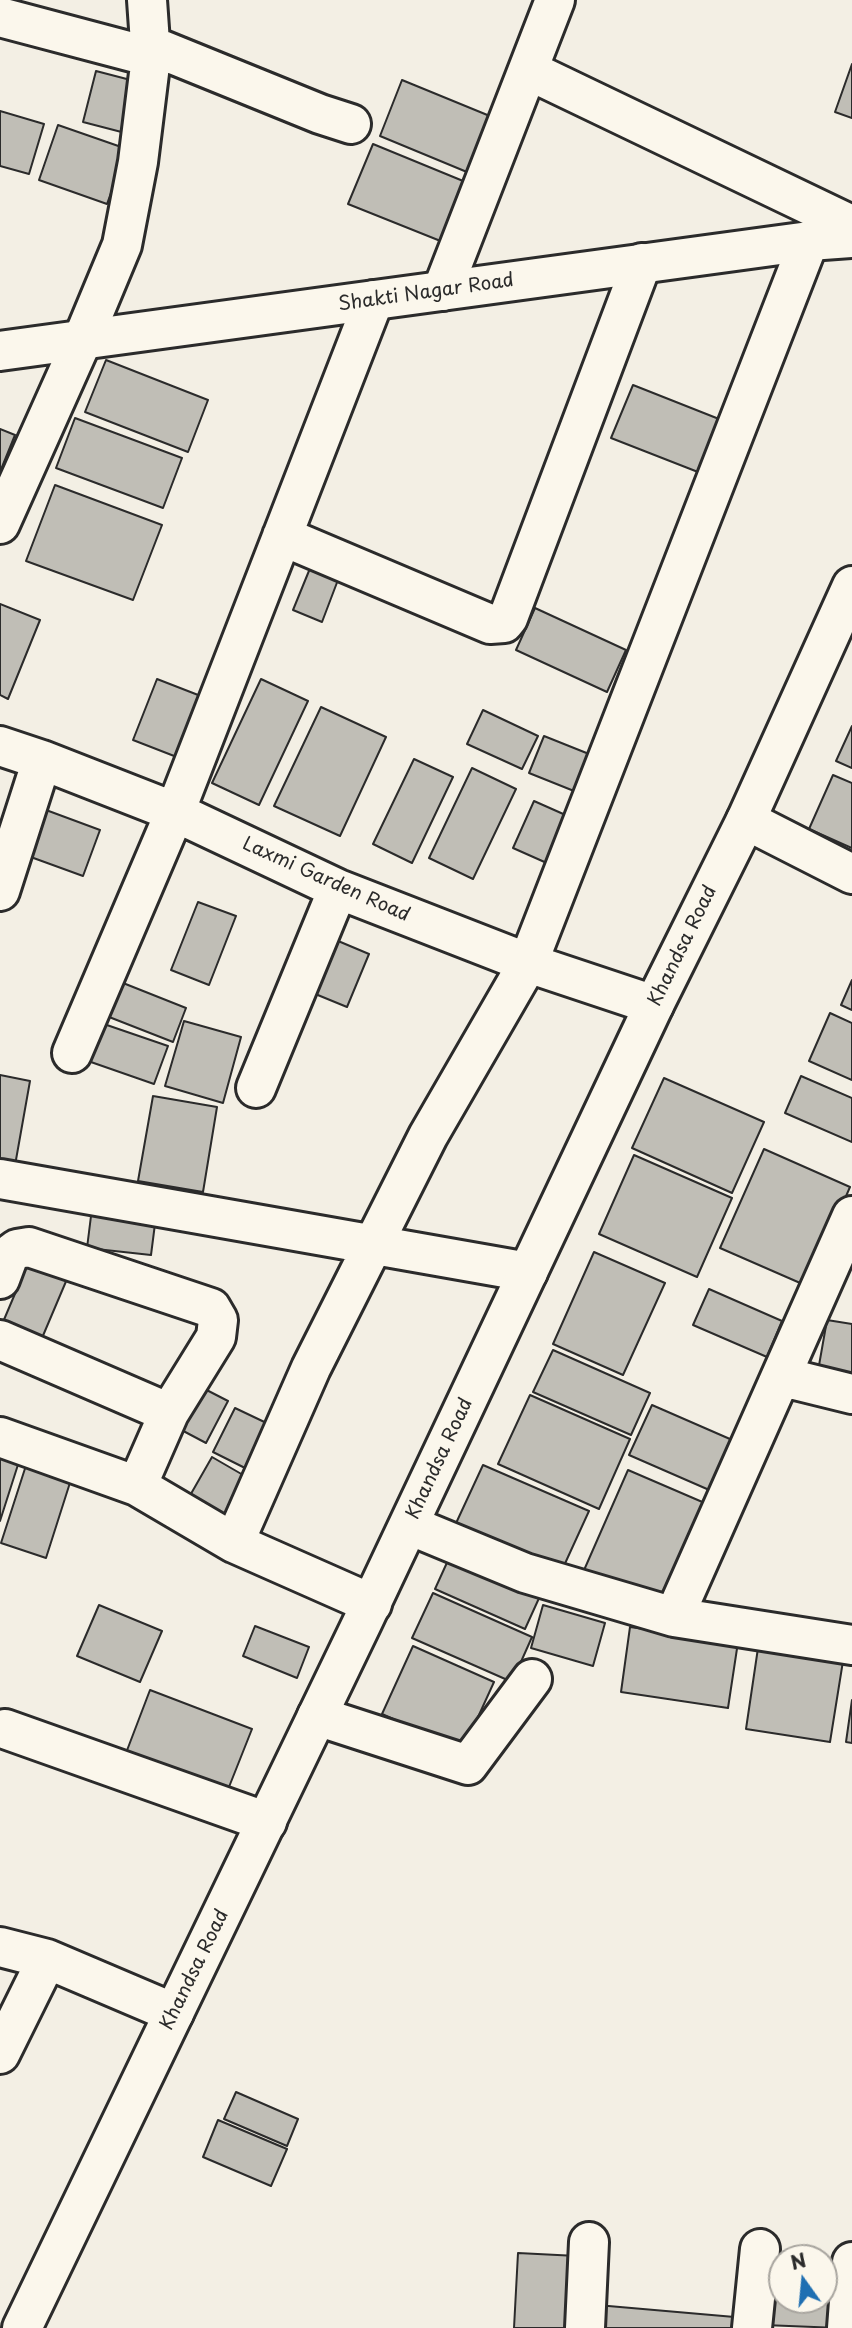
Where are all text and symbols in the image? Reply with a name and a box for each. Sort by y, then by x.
street label: Shakti Nagar Road [337,269,515,317]
street label: Laxmi Garden Road [239,833,413,927]
street label: Khandsa Road [644,882,722,1010]
street label: Khandsa Road [402,1395,478,1523]
street label: Khandsa Road [156,1906,234,2034]
north arrow [768,2244,838,2314]
text: N [787,2245,809,2276]

